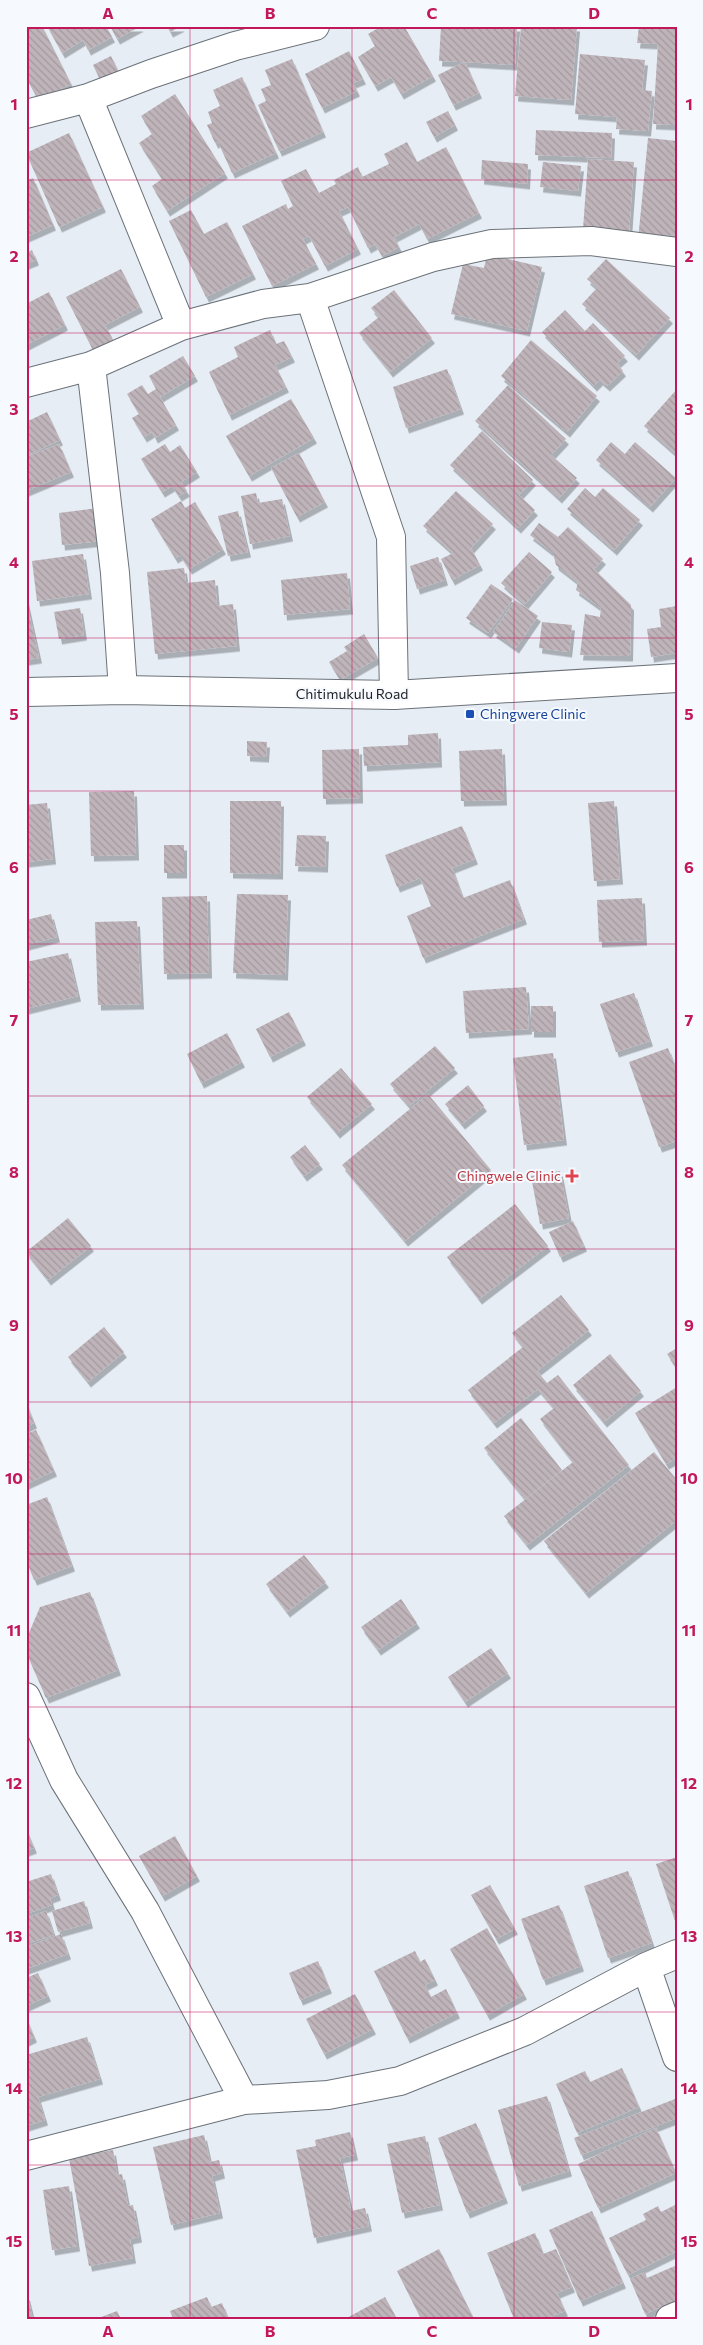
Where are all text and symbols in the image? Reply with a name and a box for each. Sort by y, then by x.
text: A [102,3,114,22]
text: B [265,3,276,22]
text: C [427,3,438,22]
text: D [588,3,600,22]
text: 1 [10,94,18,113]
text: 1 [685,94,693,113]
text: 2 [9,246,19,265]
text: 2 [684,246,694,265]
text: 3 [9,399,19,418]
text: 3 [684,399,694,418]
text: 4 [9,552,19,571]
text: 4 [684,552,694,571]
street label: Chitimukulu Road [296,685,408,702]
text: 5 [9,704,19,723]
text: 5 [684,704,694,723]
place label: Chingwere Clinic [480,705,586,722]
marker: Chingwere Clinic [464,708,476,720]
text: 6 [9,857,19,876]
text: 6 [684,857,694,876]
text: 7 [10,1010,19,1029]
text: 7 [685,1010,694,1029]
text: 8 [9,1162,19,1181]
text: 8 [684,1162,694,1181]
place label: Chingwele Clinic [457,1167,561,1184]
marker: Chingwele Clinic [565,1169,579,1183]
text: 9 [9,1315,19,1334]
text: 9 [684,1315,694,1334]
text: 10 [5,1468,23,1487]
text: 10 [680,1468,698,1487]
text: 11 [7,1620,21,1639]
text: 11 [682,1620,696,1639]
text: 12 [6,1773,22,1792]
text: 12 [681,1773,697,1792]
text: 13 [6,1926,22,1945]
text: 13 [681,1926,697,1945]
text: 14 [5,2078,23,2097]
text: 14 [680,2078,698,2097]
text: 15 [6,2231,22,2250]
text: 15 [681,2231,697,2250]
text: A [102,2321,114,2340]
text: B [265,2321,276,2340]
text: C [427,2321,438,2340]
text: D [588,2321,600,2340]

